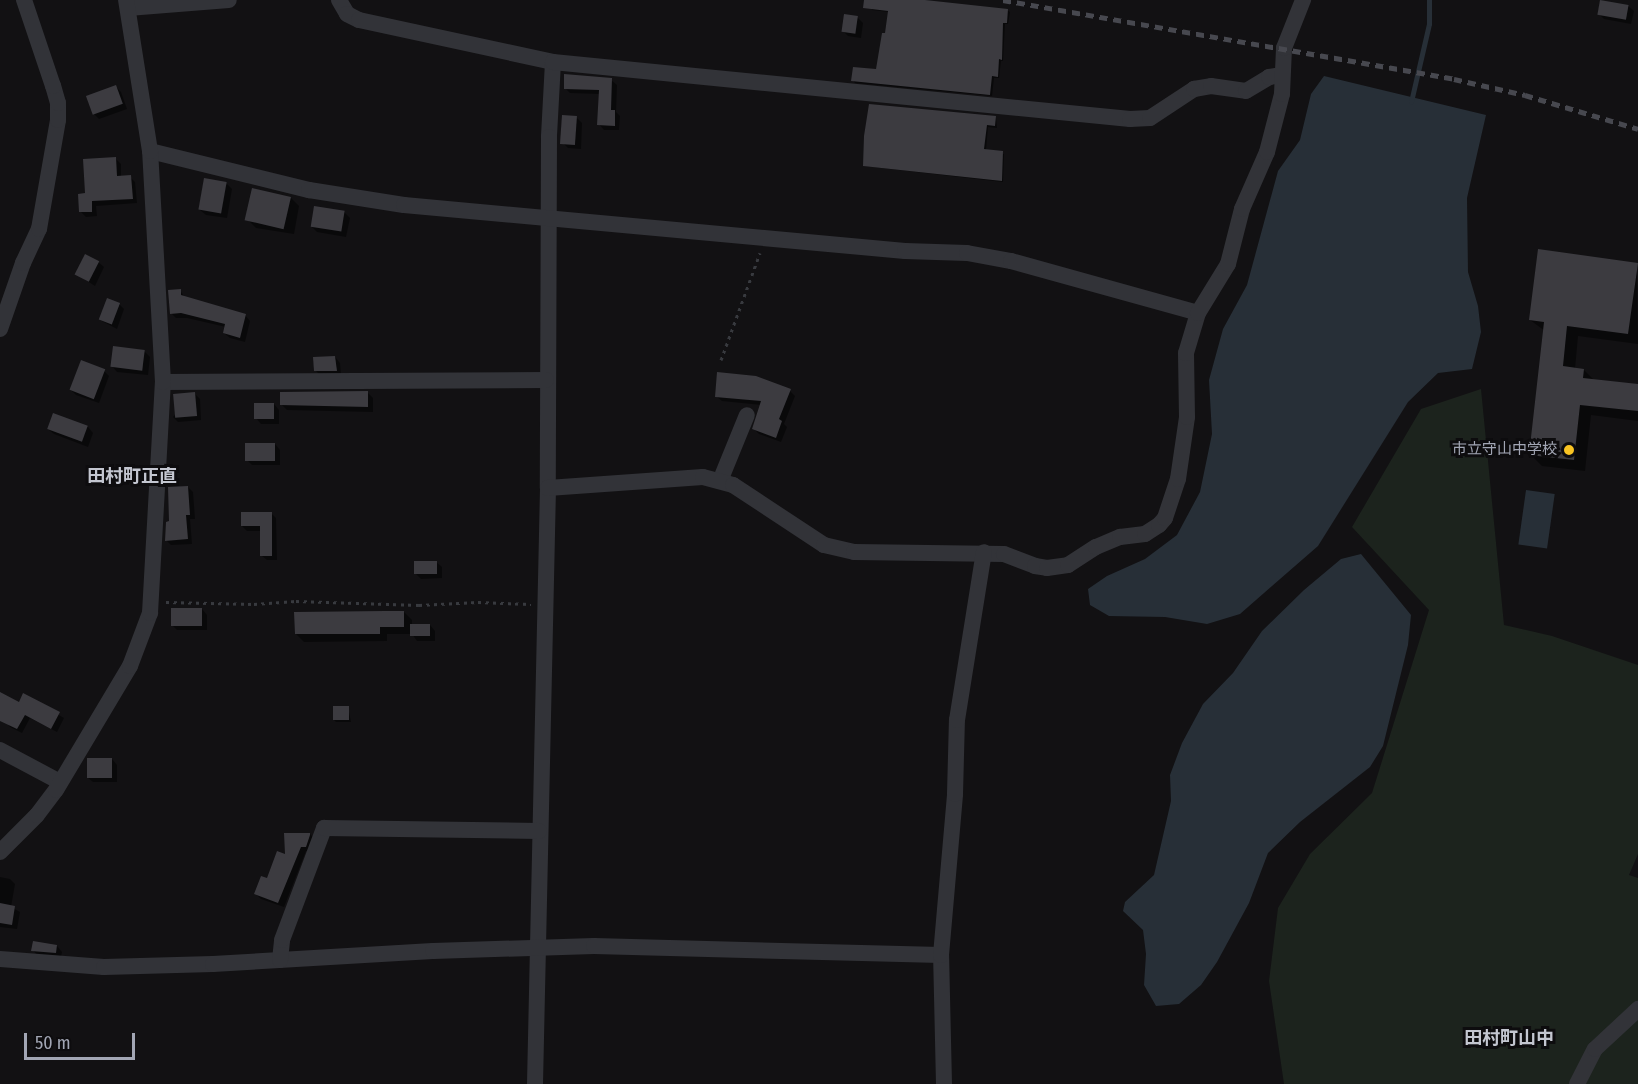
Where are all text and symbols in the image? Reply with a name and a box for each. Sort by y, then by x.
place label: 市立守山中学校 [1452,441,1557,459]
marker: 市立守山中学校 [1562,443,1576,457]
district label: 田村町正直 [87,465,177,487]
scale bar [27,1021,138,1059]
district label: 田村町山中 [1464,1027,1554,1049]
text: 50 m [35,1032,71,1054]

